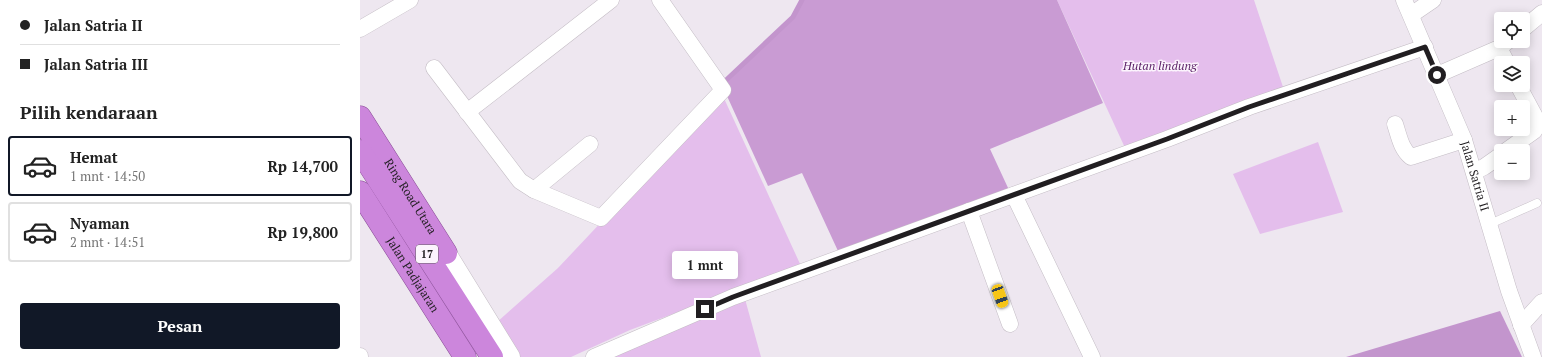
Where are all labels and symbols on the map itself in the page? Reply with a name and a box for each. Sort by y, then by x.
park label: Hutan lindung [1122,58,1198,73]
route start [1428,66,1446,84]
street label: Jalan Satria II [1458,139,1493,213]
street label: Ring Road Utara [381,156,440,237]
street label: Jalan Padjajaran [383,234,443,315]
road number: 17 [416,245,438,263]
callout: 1 mnt [672,251,738,279]
car [990,283,1010,309]
route end [696,300,714,318]

